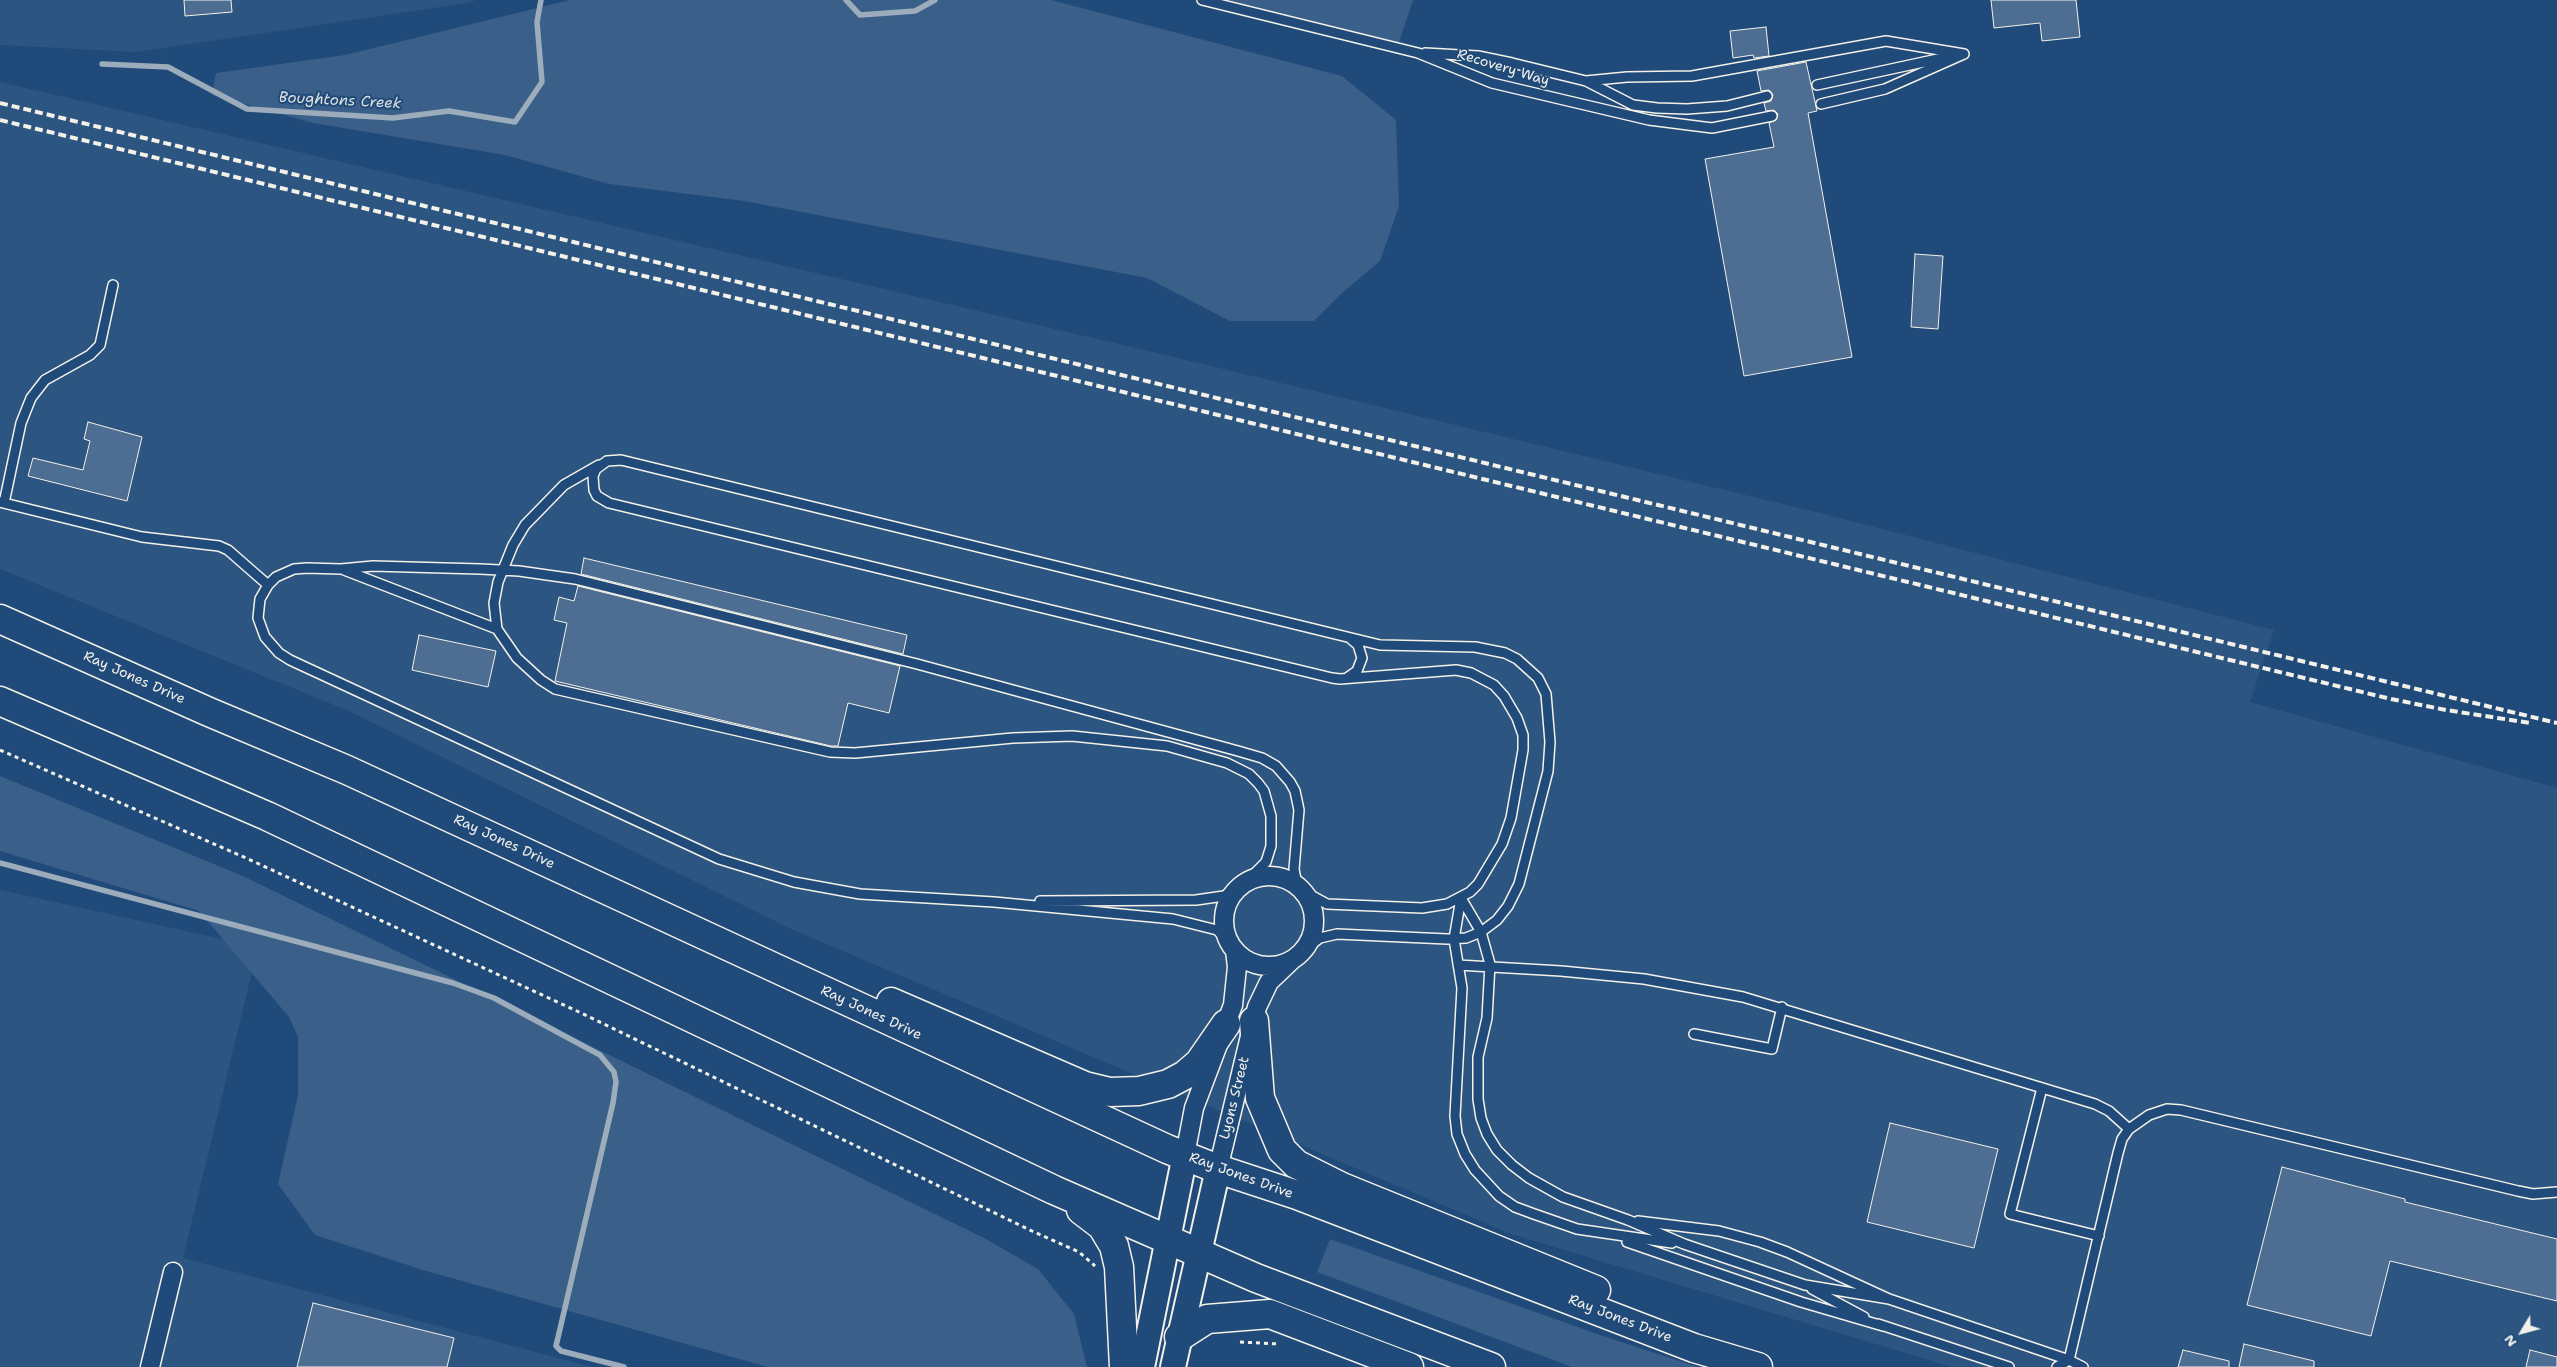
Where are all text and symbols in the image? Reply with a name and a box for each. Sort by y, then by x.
street label: Recovery Way [1455,46,1551,90]
water label: Boughtons Creek [278,89,402,113]
street label: Ray Jones Drive [80,648,188,708]
street label: Ray Jones Drive [451,811,557,873]
street label: Ray Jones Drive [818,982,924,1044]
street label: Lyons Street [1217,1055,1253,1141]
street label: Ray Jones Drive [1187,1149,1295,1203]
street label: Ray Jones Drive [1566,1292,1674,1346]
north arrow [2497,1307,2547,1357]
text: N [2499,1331,2521,1351]

